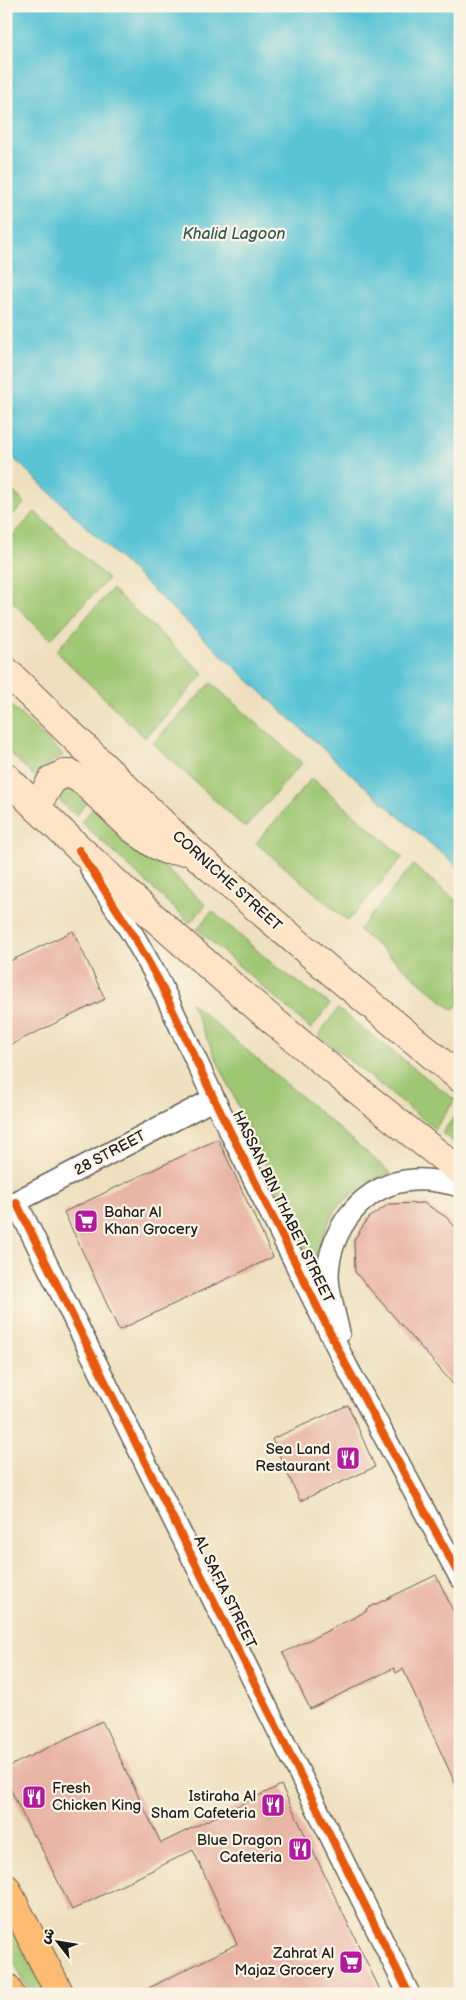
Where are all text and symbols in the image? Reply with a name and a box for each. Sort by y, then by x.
water label: Khalid Lagoon [182,225,286,244]
street label: CORNICHE STREET [168,827,286,935]
street label: HASSAN BIN THABET STREET [228,1108,338,1306]
street label: 28 STREET [71,1126,149,1180]
place label: Bahar Al Khan Grocery [104,1203,198,1239]
supermarket icon: Bahar Al Khan Grocery [73,1208,99,1234]
place label: Sea Land Restaurant [255,1440,330,1476]
restaurant icon: Sea Land Restaurant [335,1445,361,1471]
street label: AL SAFIA STREET [189,1532,261,1652]
place label: Fresh Chicken King [52,1779,141,1815]
restaurant icon: Fresh Chicken King [21,1784,47,1810]
place label: Istiraha Al Sham Cafeteria [151,1787,256,1823]
restaurant icon: Istiraha Al Sham Cafeteria [260,1792,286,1818]
place label: Blue Dragon Cafeteria [197,1831,282,1867]
restaurant icon: Blue Dragon Cafeteria [287,1836,313,1862]
north arrow [32,1918,82,1968]
text: ش [36,1925,59,1947]
place label: Zahrat Al Majaz Grocery [235,1944,334,1980]
supermarket icon: Zahrat Al Majaz Grocery [338,1949,364,1975]

